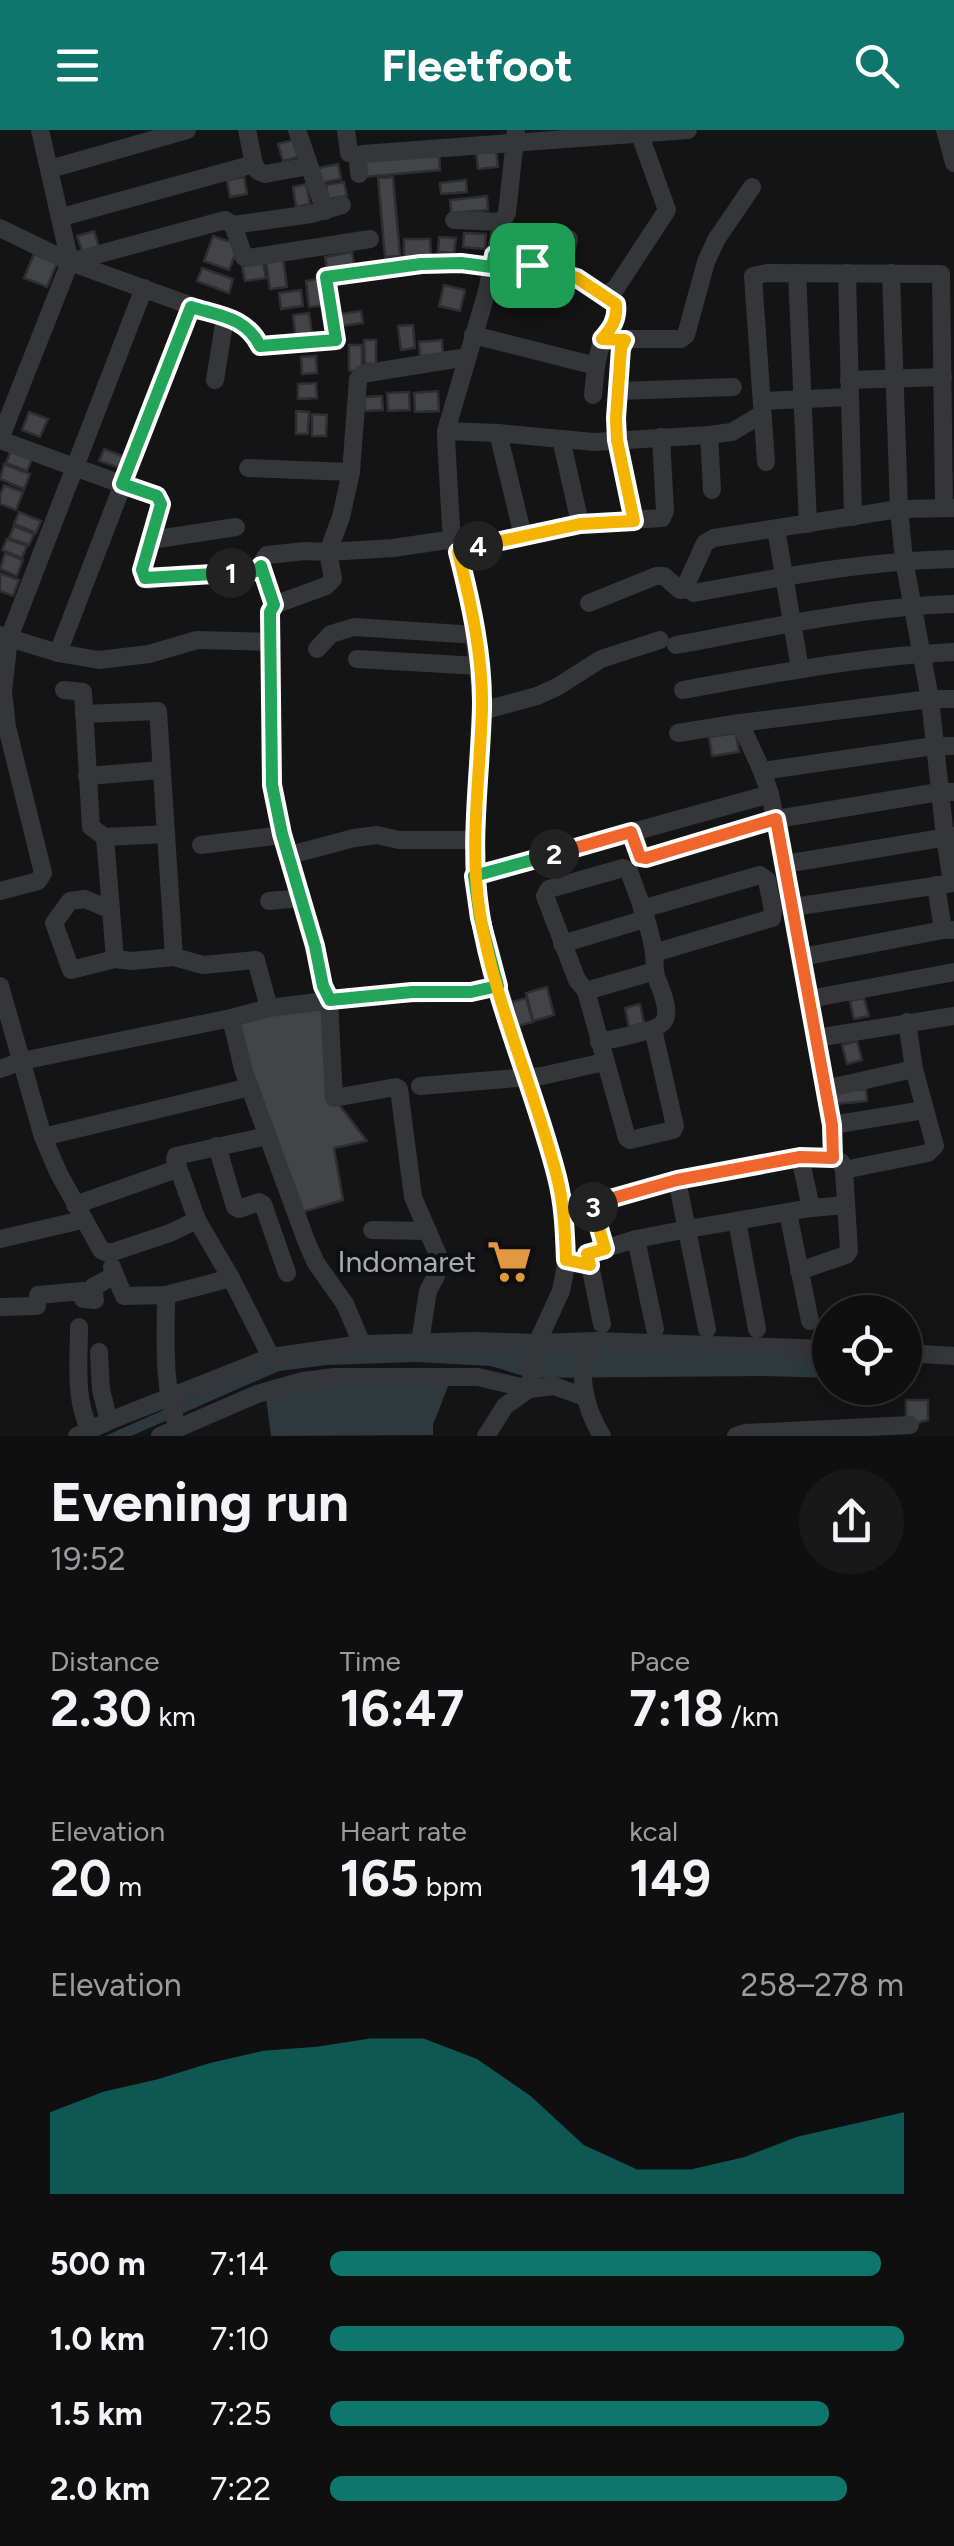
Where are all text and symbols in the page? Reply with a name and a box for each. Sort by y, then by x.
icon: menu [50,38,105,93]
text: Fleetfoot [381,38,573,92]
icon: search [849,38,904,93]
pin [490,223,575,308]
icon: arrive [505,238,560,293]
pin: 4 [453,521,503,571]
text: 4 [469,529,487,563]
pin: 1 [206,548,256,598]
text: 1 [225,556,237,590]
pin: 2 [529,829,579,879]
text: 2 [546,837,562,871]
pin: 3 [568,1182,618,1232]
text: 3 [585,1190,601,1224]
supermarket icon: Indomaret [485,1238,533,1286]
place label: Indomaret [337,1243,476,1280]
map controls [812,1295,922,1405]
button: locate [812,1295,922,1405]
text: Evening run [50,1469,349,1535]
button: share [799,1469,904,1574]
text: 19:52 [50,1540,126,1578]
text: Distance [50,1644,160,1678]
text: Time [340,1644,401,1678]
text: Pace [629,1644,690,1678]
text: 2.30 [50,1678,152,1739]
text: 16:47 [340,1678,464,1739]
text: 7:18 [629,1678,724,1739]
text: km [152,1699,196,1733]
text: /km [724,1699,779,1733]
text: Elevation [50,1814,165,1848]
text: Heart rate [340,1814,467,1848]
text: kcal [629,1814,678,1848]
text: 20 [50,1848,111,1909]
text: 165 [340,1848,419,1909]
text: 149 [629,1848,711,1909]
text: m [111,1869,142,1903]
text: bpm [419,1869,483,1903]
text: Elevation [50,1966,182,2004]
text: 258–278 m [741,1966,904,2004]
text: 500 m [50,2245,146,2283]
text: 7:14 [210,2245,268,2283]
text: 1.0 km [50,2320,145,2358]
text: 7:10 [210,2320,269,2358]
text: 1.5 km [50,2395,143,2433]
text: 7:25 [210,2395,272,2433]
text: 2.0 km [50,2470,150,2508]
text: 7:22 [210,2470,271,2508]

